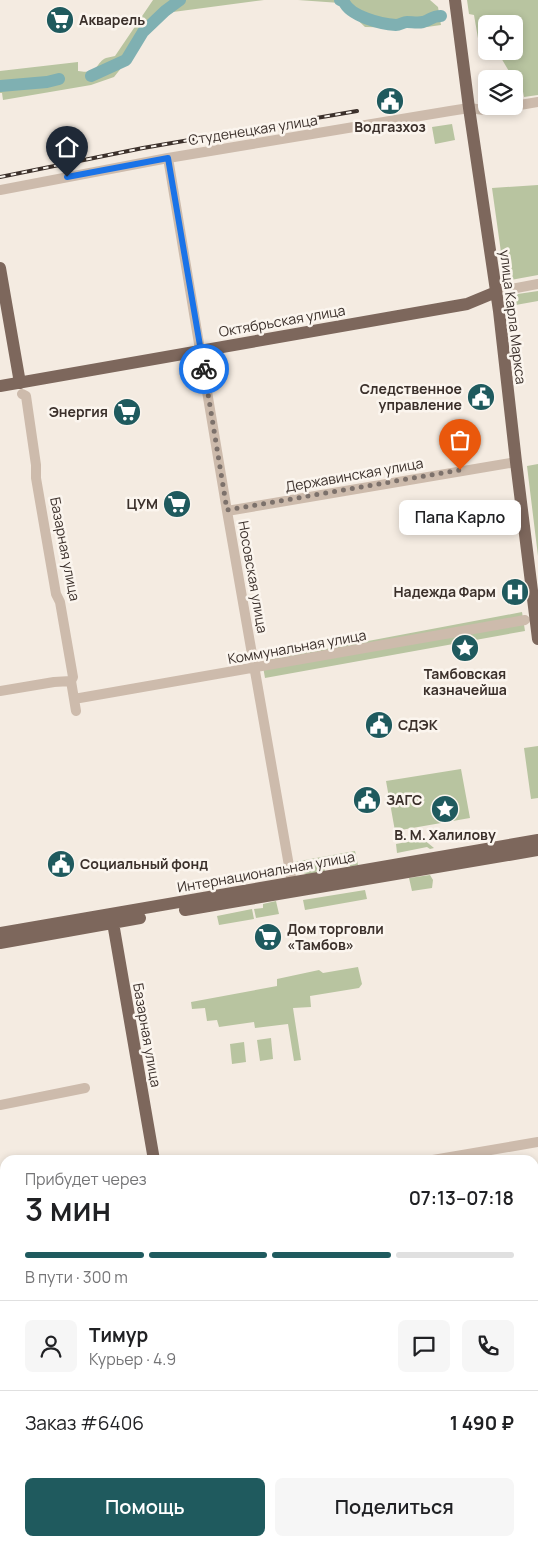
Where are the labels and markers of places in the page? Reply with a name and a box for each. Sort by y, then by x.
supermarket icon: Акварель [45,5,75,35]
place label: Акварель [79,10,145,29]
public building icon: Водгазхоз [375,86,405,116]
place label: Водгазхоз [354,117,426,136]
pin [46,126,88,177]
place label: Следственное управление [360,379,462,414]
public building icon: Следственное управление [466,382,496,412]
supermarket icon: Энергия [112,397,142,427]
place label: Энергия [49,402,108,421]
pin [439,419,481,470]
supermarket icon: ЦУМ [162,489,192,519]
place label: ЦУМ [127,494,158,513]
callout: Папа Карло [399,500,521,535]
hospital icon: Надежда Фарм [500,577,530,607]
place label: Надежда Фарм [393,582,496,601]
place icon: Тамбовская казначейша [450,633,480,663]
place label: Тамбовская казначейша [423,664,507,699]
public building icon: СДЭК [364,710,394,740]
place label: СДЭК [398,715,439,734]
public building icon: ЗАГС [352,785,382,815]
place label: ЗАГС [386,790,422,809]
place icon: В. М. Халилову [430,794,460,824]
place label: В. М. Халилову [394,825,496,844]
public building icon: Социальный фонд [46,849,76,879]
place label: Социальный фонд [80,854,208,873]
place label: Дом торговли «Тамбов» [287,919,384,954]
supermarket icon: Дом торговли «Тамбов» [253,922,283,952]

